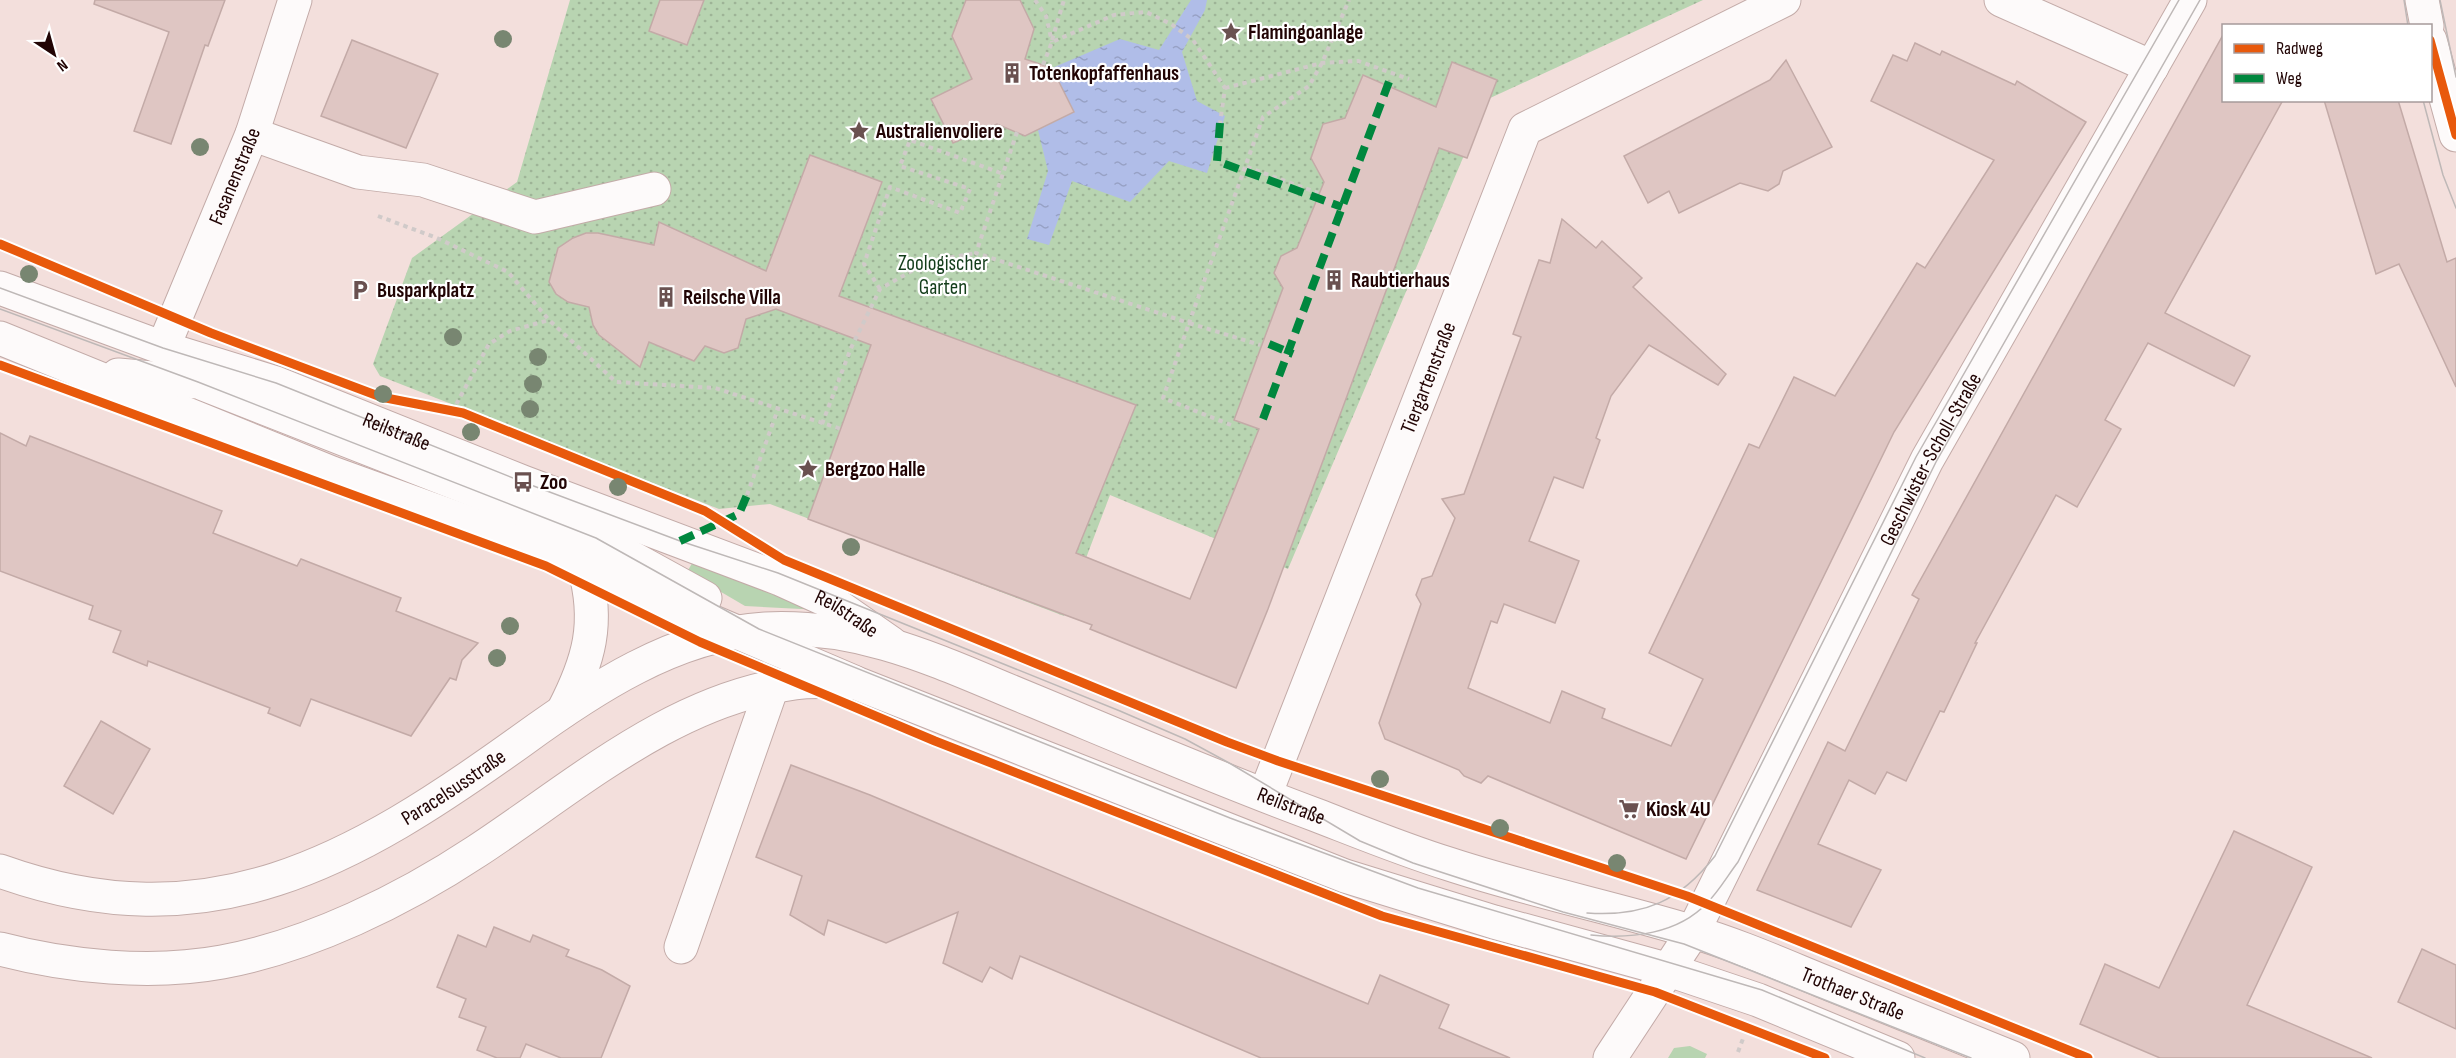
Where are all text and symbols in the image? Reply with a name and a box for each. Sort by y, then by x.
place icon: Flamingoanlage [1219,20,1243,44]
place label: Flamingoanlage [1248,20,1363,45]
north arrow [24,24,84,84]
legend [2222,24,2432,102]
text: Radweg [2276,38,2323,59]
text: N [53,55,71,75]
building icon: Totenkopfaffenhaus [1000,61,1024,85]
place label: Totenkopfaffenhaus [1029,61,1179,86]
text: Weg [2276,68,2302,89]
place icon: Australienvoliere [847,119,871,143]
place label: Australienvoliere [875,119,1003,144]
street label: Fasanenstraße [203,125,266,228]
park label: Zoologischer Garten [898,251,988,300]
building icon: Raubtierhaus [1322,268,1346,292]
place label: Raubtierhaus [1351,268,1450,293]
parking icon: Busparkplatz [348,278,372,302]
place label: Busparkplatz [377,278,474,303]
building icon: Reilsche Villa [654,285,678,309]
place label: Reilsche Villa [683,285,781,310]
street label: Tiergartenstraße [1395,318,1461,437]
street label: Geschwister-Scholl-Straße [1874,368,1987,550]
street label: Reilstraße [359,407,434,456]
place icon: Bergzoo Halle [796,457,820,481]
place label: Bergzoo Halle [825,457,926,482]
bus stop icon: Zoo [511,470,535,494]
place label: Zoo [540,470,567,495]
street label: Reilstraße [811,584,883,643]
street label: Paracelsusstraße [397,744,510,831]
street label: Reilstraße [1254,781,1329,830]
supermarket icon: Kiosk 4U [1617,797,1641,821]
place label: Kiosk 4U [1646,797,1711,822]
street label: Trothaer Straße [1798,961,1908,1026]

